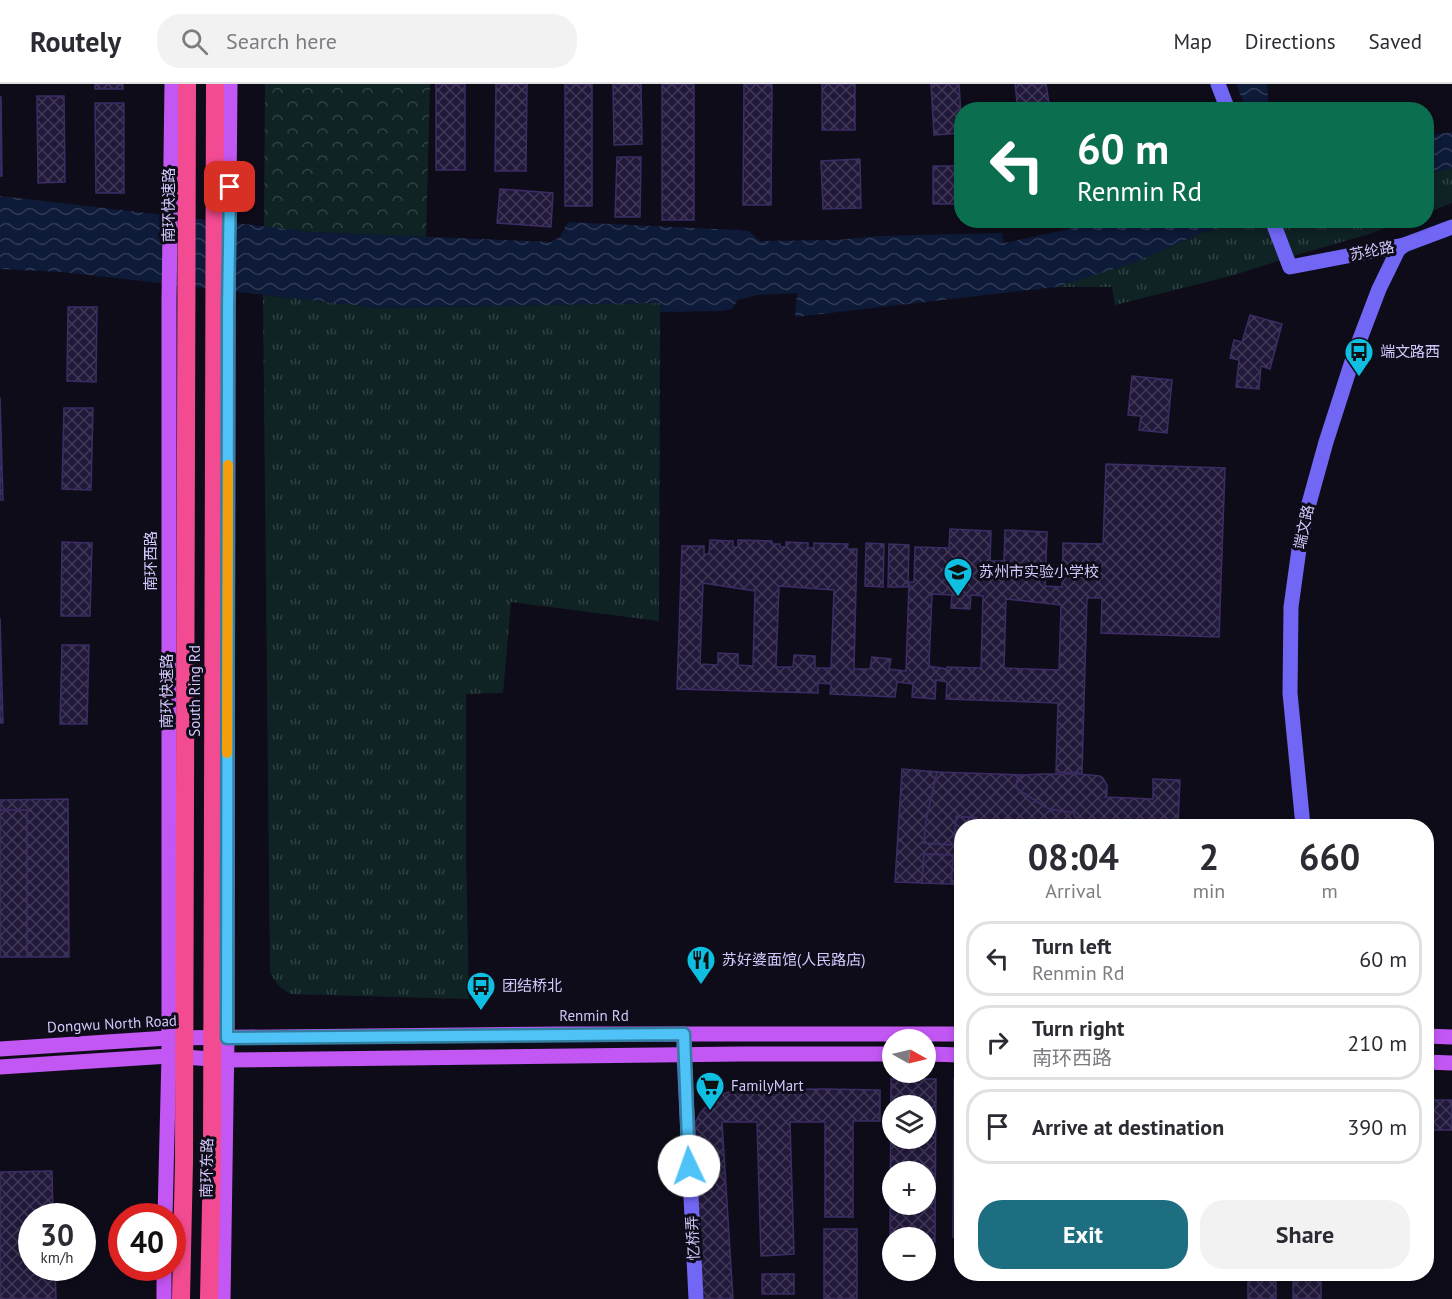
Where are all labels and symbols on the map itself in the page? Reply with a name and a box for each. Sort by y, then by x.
pin [204,161,255,212]
street label: 南环快速路 [159,167,178,243]
street label: 苏纶路 [1348,237,1396,264]
bus stop icon: 端文路西 [1343,336,1375,378]
place label: 端文路西 [1380,342,1440,361]
street label: 端文路 [1290,503,1317,551]
street label: 南环西路 [141,531,160,591]
school or university icon: 苏州市实验小学校 [942,556,974,598]
place label: 苏州市实验小学校 [979,562,1099,581]
street label: South Ring Rd [185,645,204,737]
street label: 南环快速路 [157,653,176,729]
restaurant icon: 苏好婆面馆(人民路店) [685,944,717,986]
place label: 苏好婆面馆(人民路店) [722,950,865,969]
bus stop icon: 团结桥北 [465,970,497,1012]
place label: 团结桥北 [502,976,562,995]
street label: Renmin Rd [559,1006,629,1025]
street label: Dongwu North Road [47,1011,177,1036]
north arrow [882,1029,936,1083]
supermarket icon: FamilyMart [694,1070,726,1112]
place label: FamilyMart [731,1076,804,1095]
position arrow [657,1134,721,1198]
street label: 南环东路 [196,1138,217,1198]
speed limit sign: 40 [108,1203,186,1281]
street label: 忆桥弄 [682,1215,703,1261]

